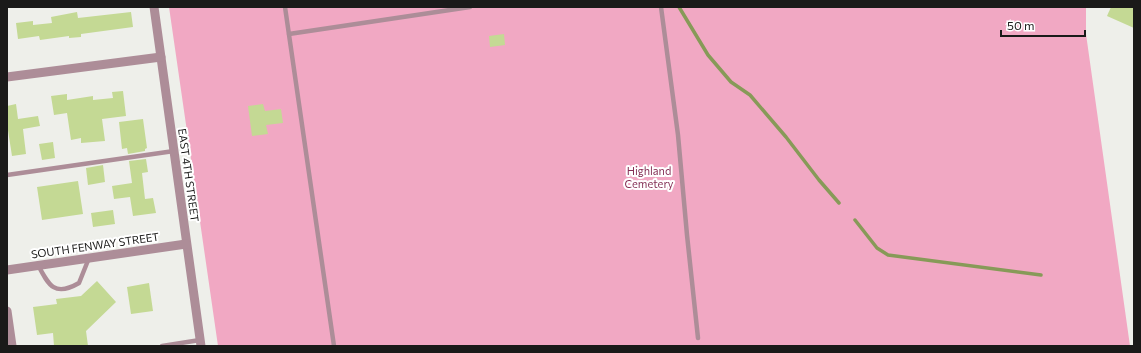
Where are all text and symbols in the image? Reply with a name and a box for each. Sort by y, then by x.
scale bar [1001,12,1085,38]
text: 50 m [1007,18,1035,32]
street label: EAST 4TH STREET [176,128,202,222]
park label: Highland Cemetery [625,164,674,190]
street label: SOUTH FENWAY STREET [30,230,160,260]

